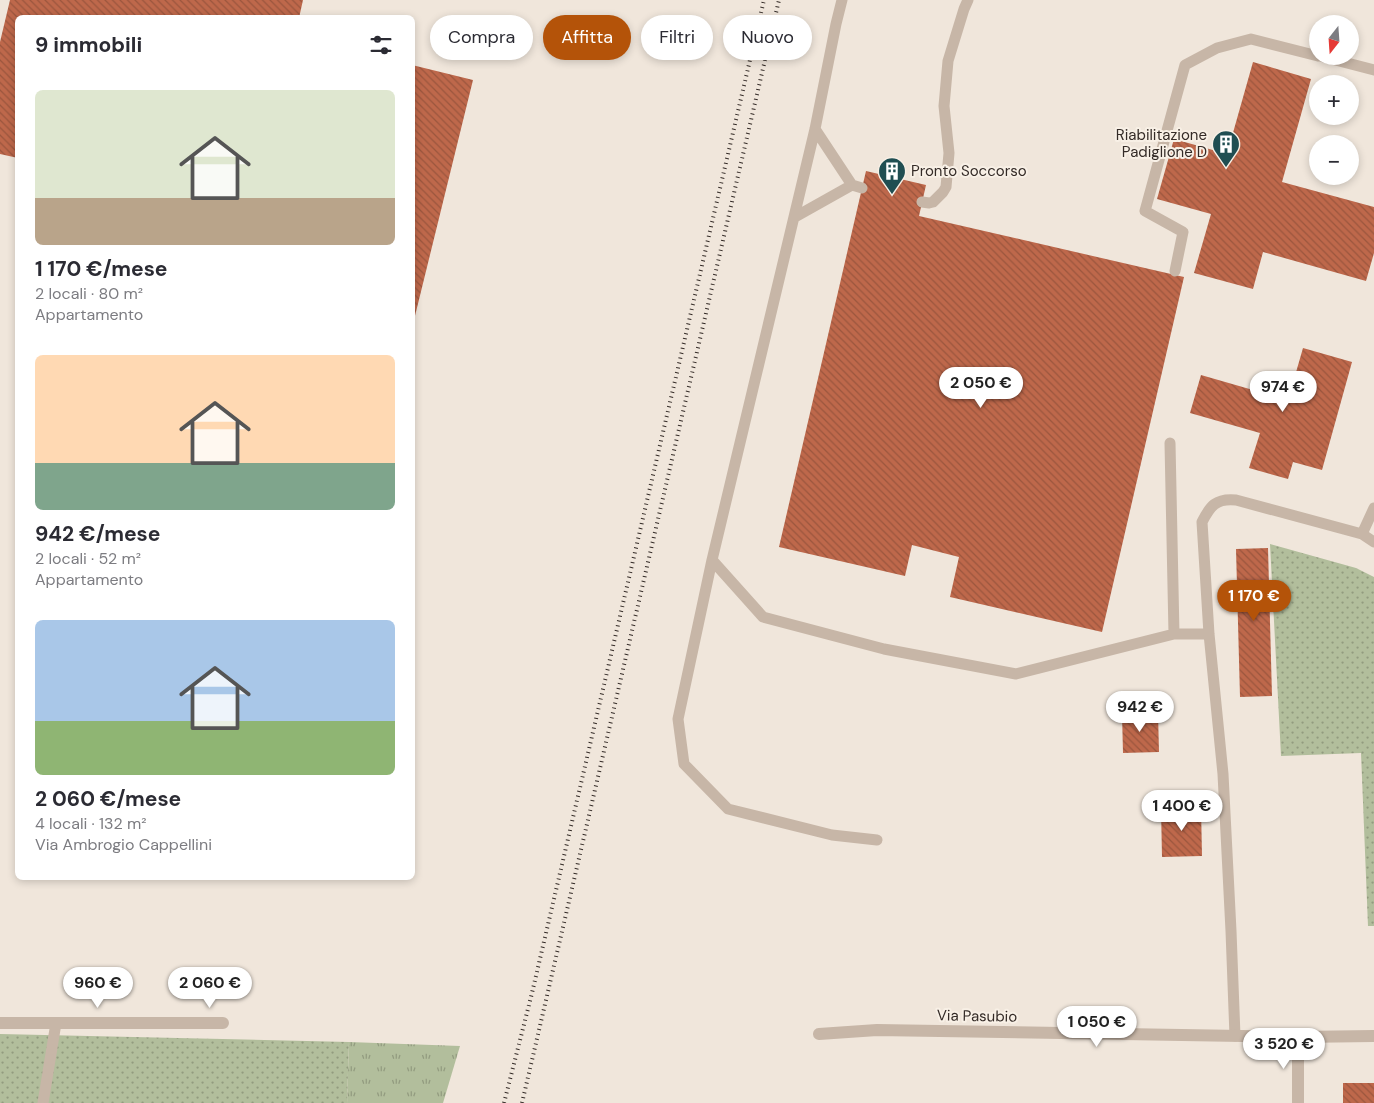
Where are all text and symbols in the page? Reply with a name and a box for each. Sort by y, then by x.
chip: Compra [430,15,533,60]
chip: Affitta [543,15,631,60]
chip: Filtri [641,15,713,60]
chip: Nuovo [723,15,812,60]
north arrow [1309,15,1359,65]
map controls [1309,15,1359,185]
text: 9 immobili [35,31,142,59]
icon: filters [367,31,395,59]
button: + [1309,75,1359,125]
icon: home [170,123,260,213]
place label: Riabilitazione Padiglione D [1116,125,1207,162]
building icon: Riabilitazione Padiglione D [1211,129,1241,168]
button: − [1309,135,1359,185]
building icon: Pronto Soccorso [877,156,907,195]
place label: Pronto Soccorso [911,161,1027,181]
text: 1 170 €/mese [35,255,167,283]
text: 2 locali · 80 m² [35,283,143,304]
text: Appartamento [35,304,143,325]
pin: 2 050 € [935,366,1027,409]
pin: 974 € [1248,370,1318,413]
text: 2 050 € [950,372,1012,393]
text: 974 € [1261,376,1305,397]
icon: home [170,388,260,478]
text: 942 €/mese [35,520,160,548]
text: 2 locali · 52 m² [35,548,141,569]
text: Appartamento [35,569,143,590]
pin: 1 170 € [1208,580,1300,622]
text: 1 170 € [1228,585,1280,606]
icon: home [170,653,260,743]
pin: 942 € [1105,690,1175,733]
text: 942 € [1117,696,1163,717]
text: 2 060 €/mese [35,785,181,813]
pin: 1 400 € [1136,790,1228,832]
text: 1 400 € [1153,795,1211,816]
text: 4 locali · 132 m² [35,813,146,834]
text: Via Ambrogio Cappellini [35,834,212,855]
pin: 960 € [63,966,133,1009]
pin: 2 060 € [164,966,256,1009]
text: 960 € [74,972,122,993]
text: 2 060 € [179,972,241,993]
street label: Via Pasubio [937,1005,1017,1027]
pin: 1 050 € [1051,1006,1143,1048]
text: 1 050 € [1068,1011,1126,1032]
pin: 3 520 € [1238,1028,1330,1070]
text: 3 520 € [1254,1033,1314,1054]

